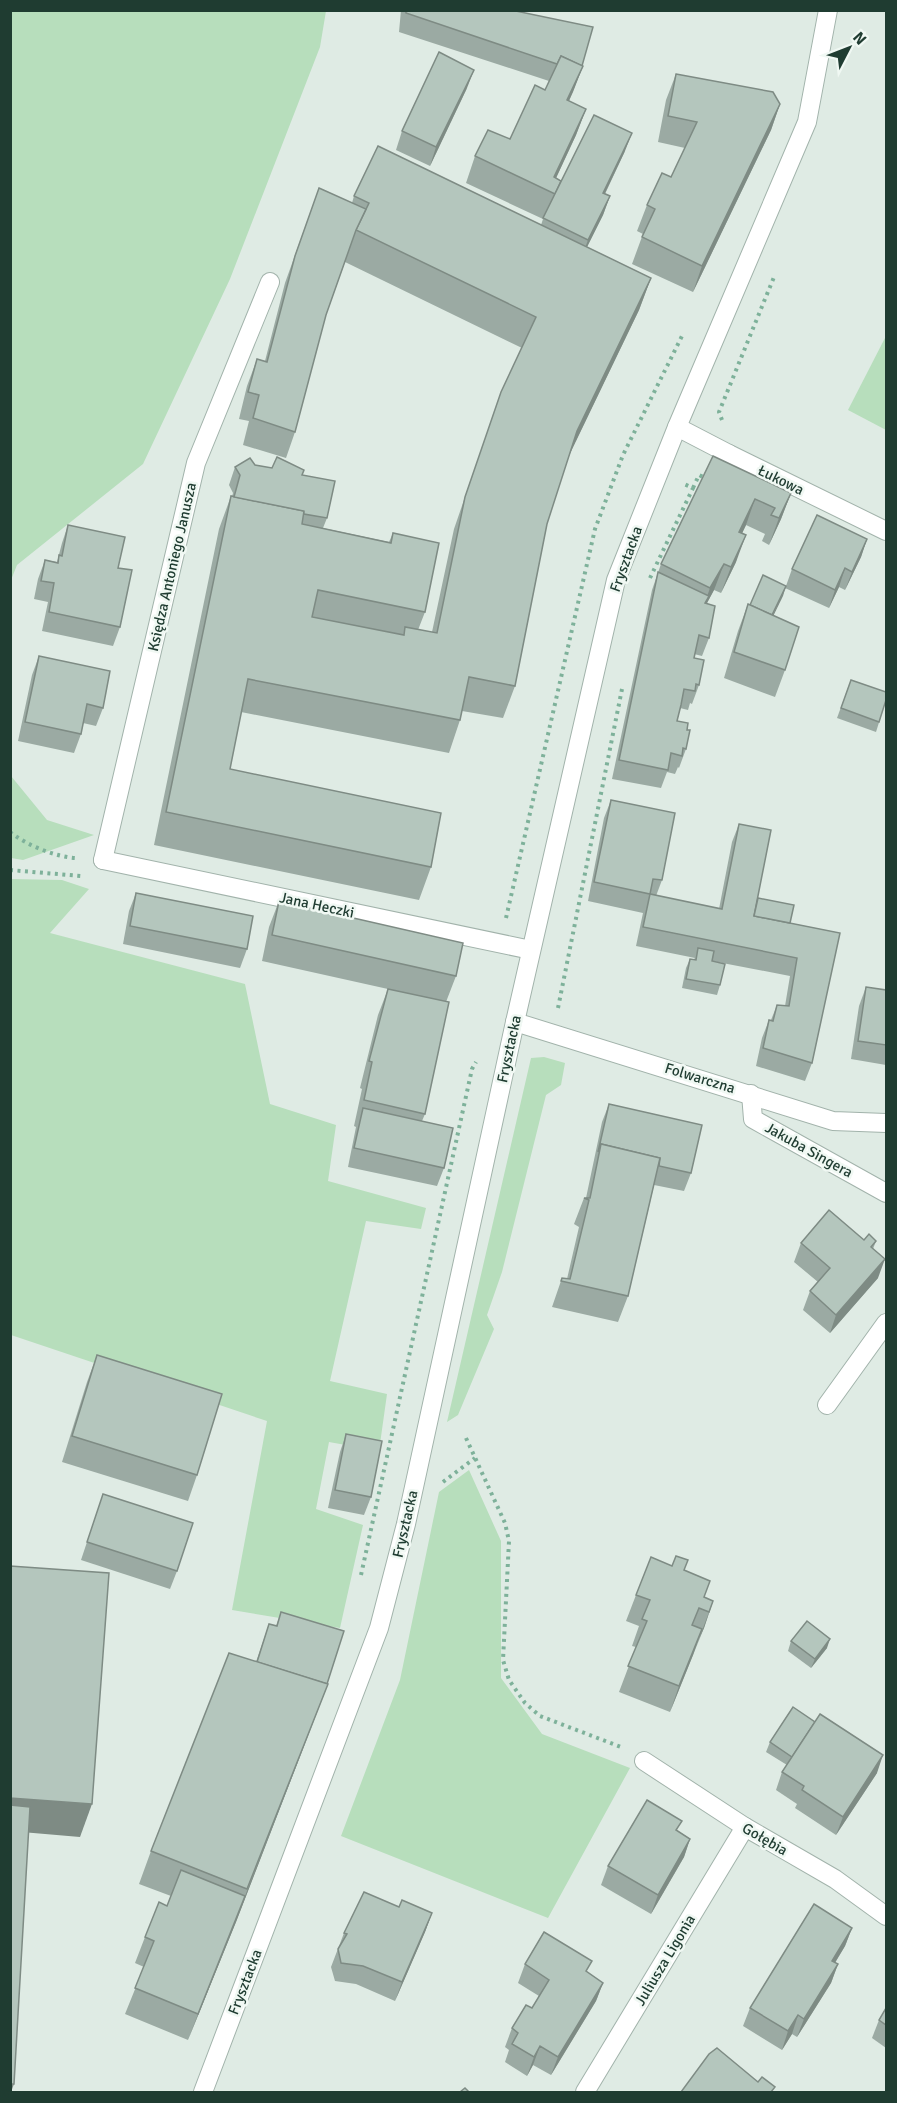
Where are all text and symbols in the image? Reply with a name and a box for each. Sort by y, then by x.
north arrow [819,18,879,78]
text: N [848,28,871,49]
street label: Łukowa [755,461,807,499]
street label: Księdza Antoniego Janusza [144,481,200,653]
street label: Frysztacka [606,524,646,594]
street label: Jana Heczki [278,888,356,922]
street label: Frysztacka [493,1014,525,1084]
street label: Folwarczna [663,1059,737,1097]
street label: Jakuba Singera [762,1119,856,1181]
street label: Frysztacka [389,1489,421,1559]
street label: Gołębia [739,1819,791,1859]
street label: Juliusza Ligonia [631,1911,699,2009]
street label: Frysztacka [224,1947,266,2017]

